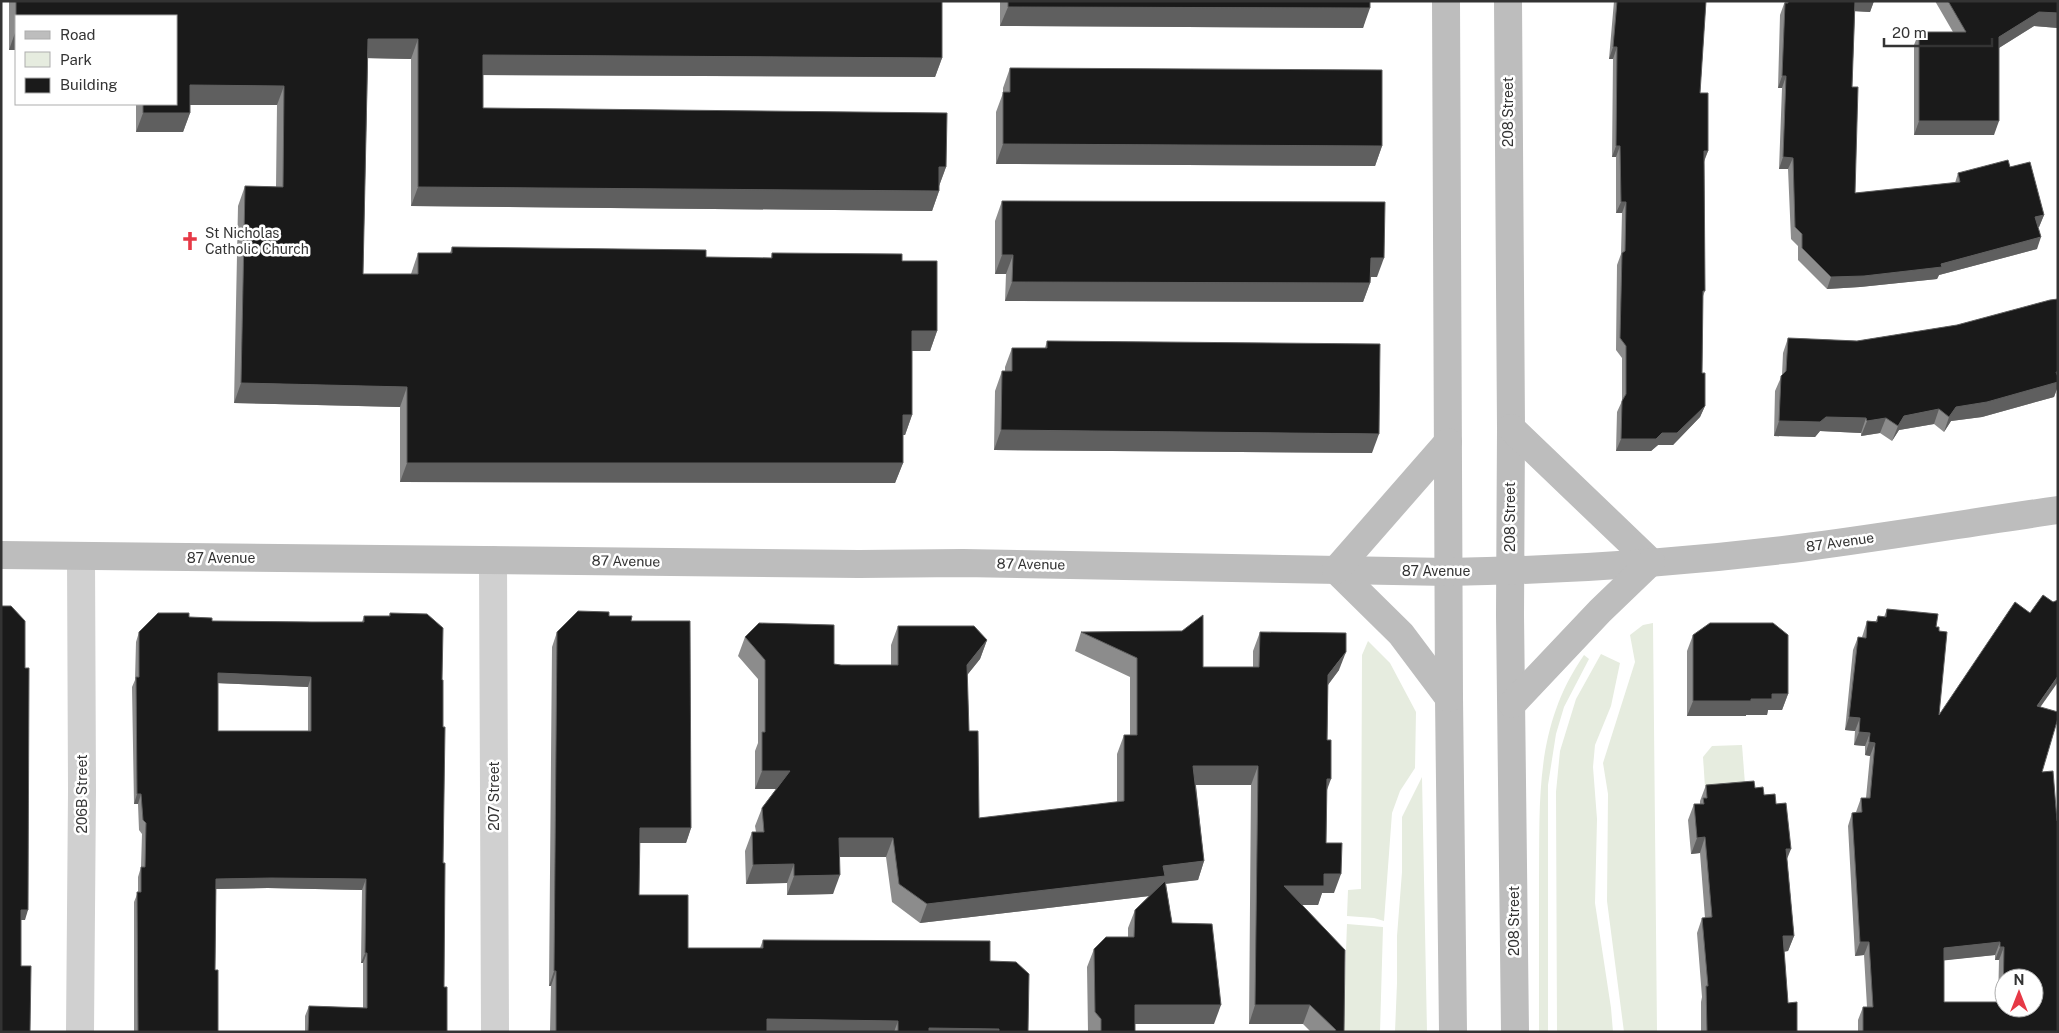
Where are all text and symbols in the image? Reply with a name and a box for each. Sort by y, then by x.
legend [15,15,178,105]
scale bar [1884,15,1992,47]
text: 20 m [1892,24,1927,41]
text: Road [60,26,96,43]
text: Park [60,51,92,68]
text: Building [60,76,118,93]
street label: 208 Street [1500,77,1516,147]
place label: St Nicholas Catholic Church [205,225,309,257]
church icon: St Nicholas Catholic Church [179,230,201,252]
street label: 208 Street [1502,482,1518,552]
street label: 87 Avenue [1805,529,1875,555]
street label: 87 Avenue [187,550,255,566]
street label: 87 Avenue [592,552,661,570]
street label: 87 Avenue [997,555,1066,573]
street label: 87 Avenue [1402,563,1470,579]
street label: 206B Street [74,754,90,834]
street label: 207 Street [486,761,502,831]
street label: 208 Street [1506,886,1522,956]
north arrow [1994,968,2044,1018]
text: N [2014,972,2024,988]

